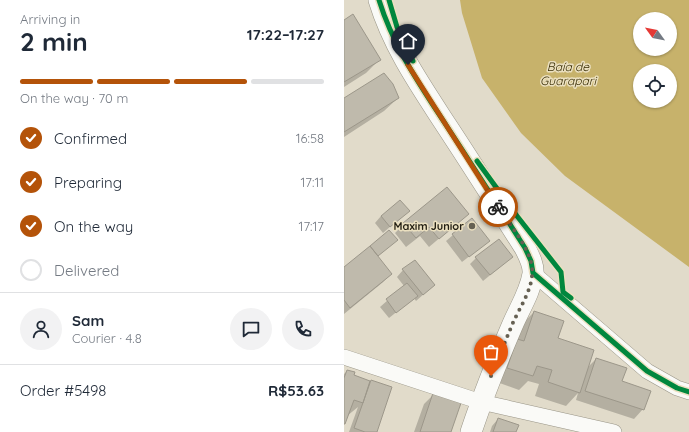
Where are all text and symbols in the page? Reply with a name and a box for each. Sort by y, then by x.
text: Arriving in [20,11,80,27]
north arrow [633,12,677,56]
map controls [633,12,677,108]
pin [391,24,425,65]
text: 2 min [20,25,88,58]
text: 17:22–17:27 [247,25,324,44]
icon: home [397,30,419,52]
water label: Baía de Guarapari [540,59,597,88]
button: locate [633,64,677,108]
text: On the way · 70 m [20,90,128,106]
icon: check [20,127,42,149]
text: Confirmed [54,129,127,148]
text: 16:58 [296,130,324,146]
icon: check [20,171,42,193]
text: Preparing [54,173,122,192]
text: 17:11 [300,174,324,190]
courier [478,187,518,227]
icon: bike [487,196,509,218]
icon: check [20,215,42,237]
text: On the way [54,217,133,236]
text: 17:17 [299,218,324,234]
place label: Maxim Junior [394,219,464,233]
marker: Maxim Junior [467,221,477,231]
text: Delivered [54,261,119,280]
button: person [20,308,62,350]
button: chat [230,308,272,350]
button: phone [282,308,324,350]
text: Sam [72,311,104,330]
text: Courier · 4.8 [72,330,142,346]
pin [474,335,508,376]
icon: bag [480,341,502,363]
text: Order #5498 [20,381,106,400]
text: R$53.63 [268,381,324,400]

